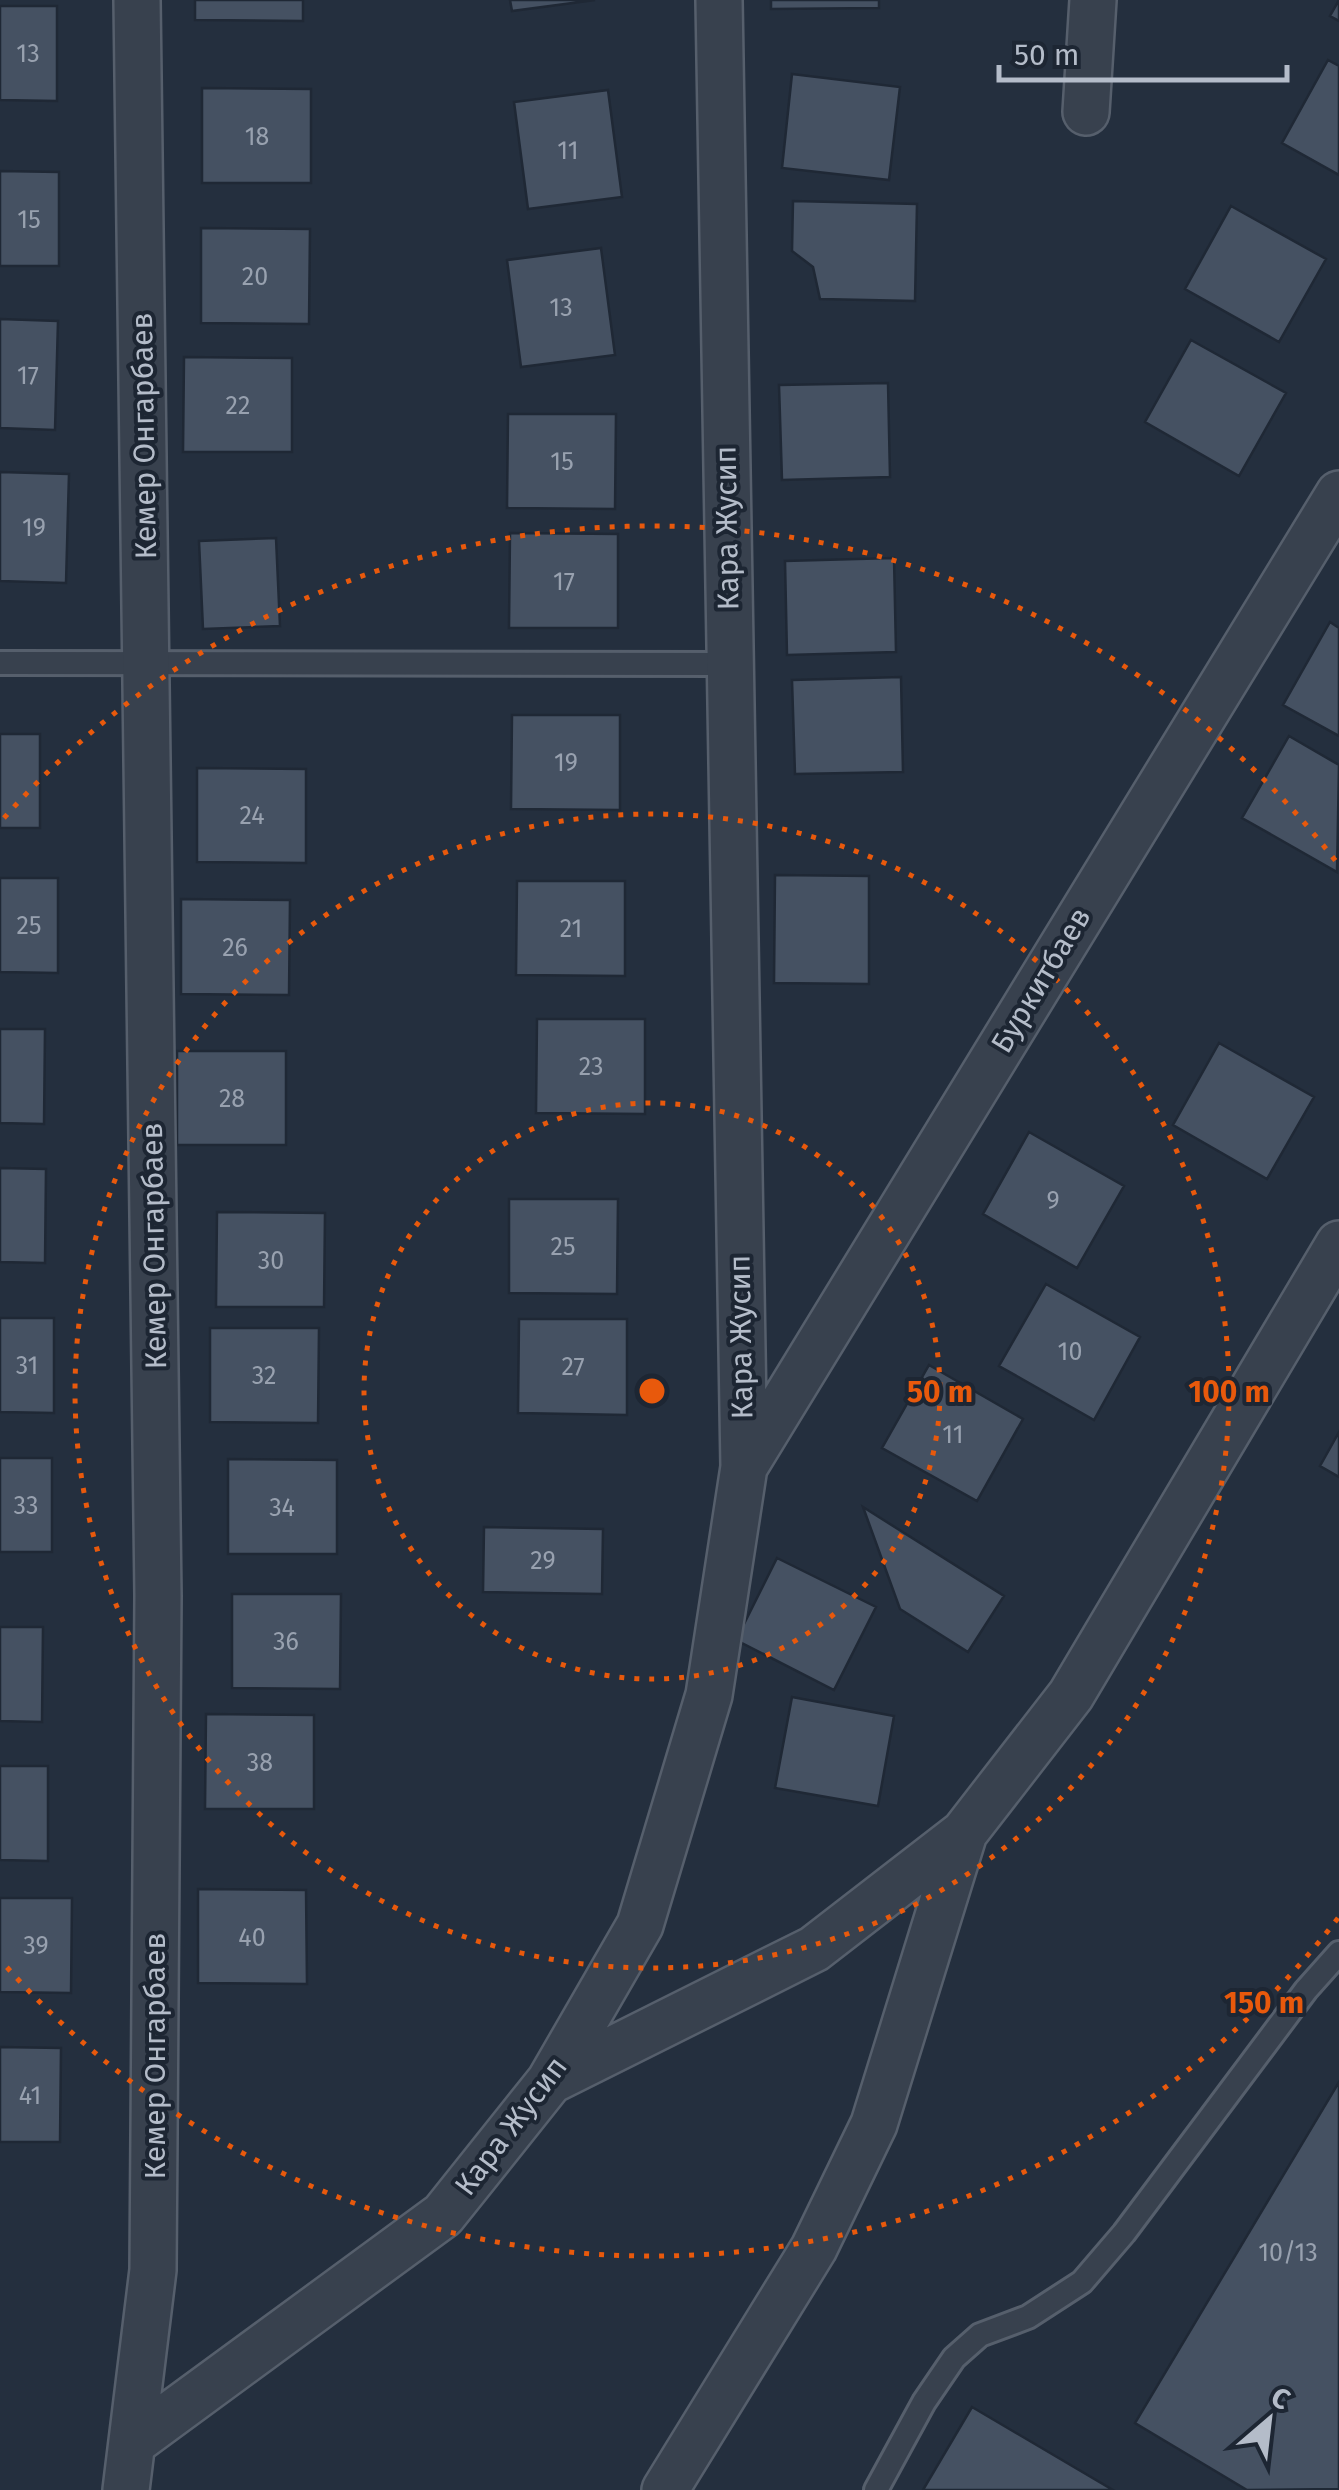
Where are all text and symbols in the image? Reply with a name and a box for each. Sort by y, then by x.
scale bar [999,20,1286,82]
text: 50 m [1014,37,1079,73]
house number: 13 [16,39,40,69]
house number: 18 [245,122,269,152]
house number: 11 [557,136,579,166]
house number: 15 [17,205,41,235]
house number: 20 [242,262,268,292]
house number: 13 [549,293,573,323]
street label: Кемер Онгарбаев [124,312,164,560]
house number: 17 [17,361,39,391]
house number: 22 [226,391,250,421]
street label: Кара Жусип [708,445,746,611]
house number: 15 [550,447,574,477]
house number: 19 [22,513,46,543]
house number: 17 [553,567,575,597]
house number: 19 [554,748,578,778]
house number: 24 [239,801,265,831]
street label: Буркитбаев [984,901,1098,1059]
house number: 25 [17,911,41,941]
house number: 21 [560,914,582,944]
house number: 26 [222,933,248,963]
house number: 23 [579,1052,603,1082]
house number: 28 [219,1084,245,1114]
street label: Кемер Онгарбаев [134,1122,174,1370]
house number: 9 [1046,1186,1060,1216]
house number: 25 [551,1232,575,1262]
house number: 30 [258,1246,284,1276]
street label: Кара Жусип [722,1254,760,1420]
house number: 10 [1058,1337,1082,1367]
house number: 31 [16,1351,38,1381]
house number: 27 [561,1352,585,1382]
house number: 32 [252,1361,276,1391]
centre of rings [634,1373,670,1409]
text: 50 m [907,1374,973,1410]
text: 100 m [1188,1374,1270,1410]
house number: 11 [942,1420,964,1450]
house number: 33 [14,1491,38,1521]
house number: 34 [269,1493,295,1523]
house number: 29 [530,1546,556,1576]
house number: 36 [273,1627,299,1657]
house number: 38 [247,1748,273,1778]
house number: 40 [238,1923,266,1953]
house number: 39 [23,1931,49,1961]
street label: Кемер Онгарбаев [137,1933,173,2179]
text: 150 m [1224,1985,1304,2021]
street label: Кара Жусип [447,2049,575,2203]
house number: 41 [19,2081,41,2111]
house number: 10/13 [1258,2238,1318,2268]
north arrow [1219,2370,1319,2470]
text: С [1266,2380,1295,2417]

